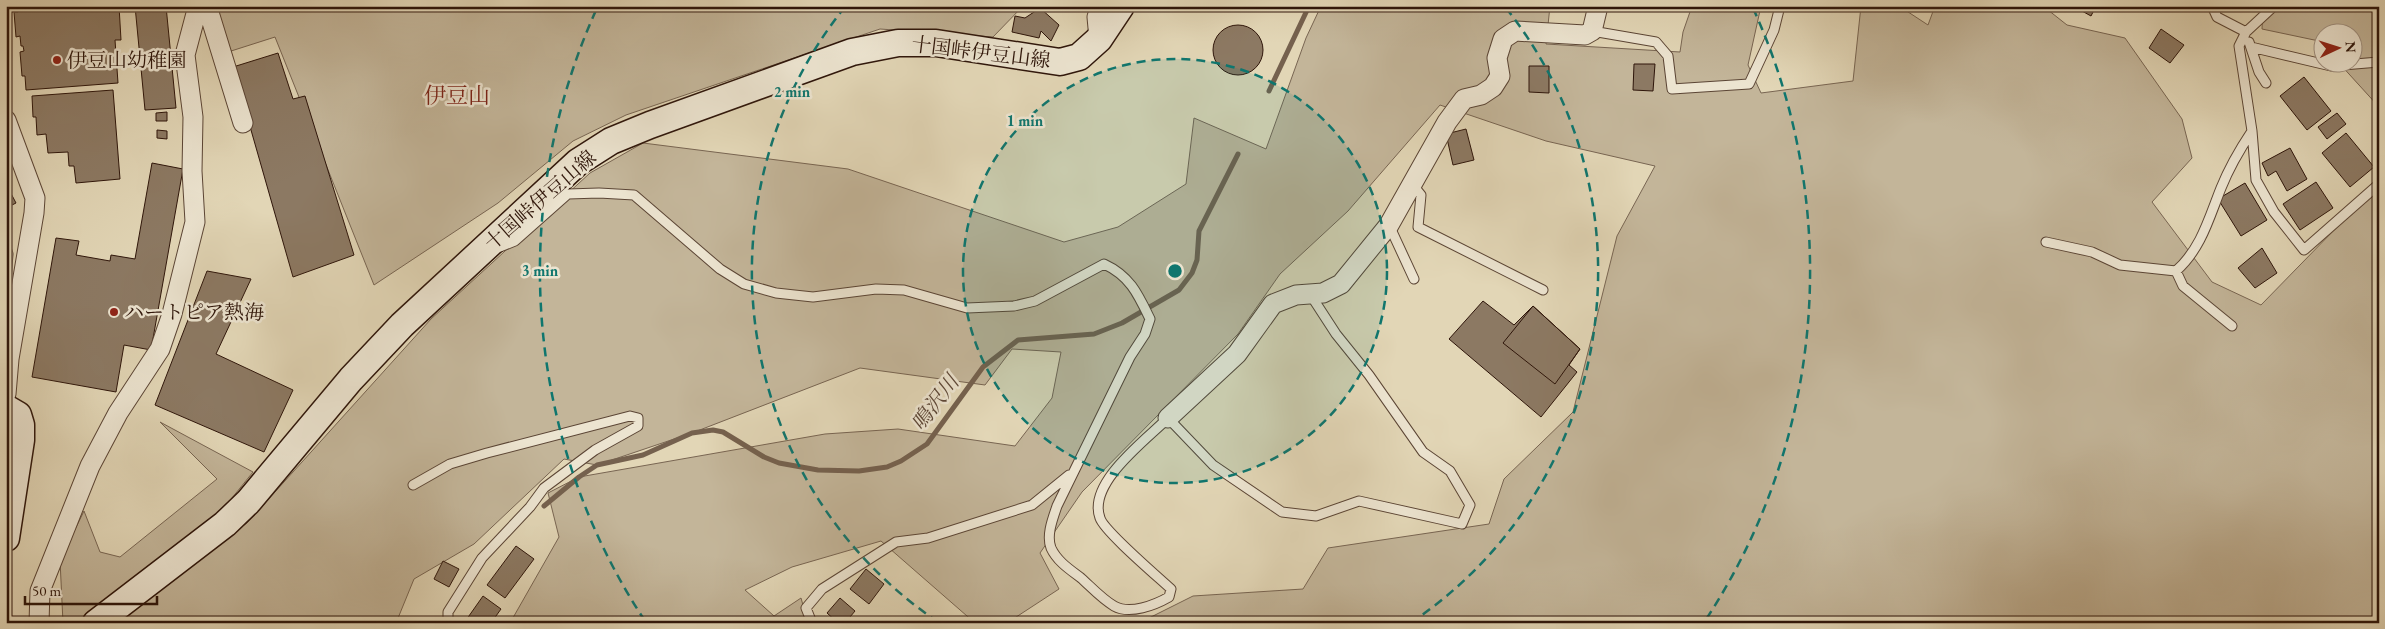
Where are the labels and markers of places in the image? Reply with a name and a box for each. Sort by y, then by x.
place label: 伊豆山幼稚園 [67,47,187,73]
marker: 伊豆山幼稚園 [51,54,63,66]
centre of rings [1166,262,1184,280]
place label: ハートピア熱海 [124,299,264,325]
marker: ハートピア熱海 [108,306,120,318]

